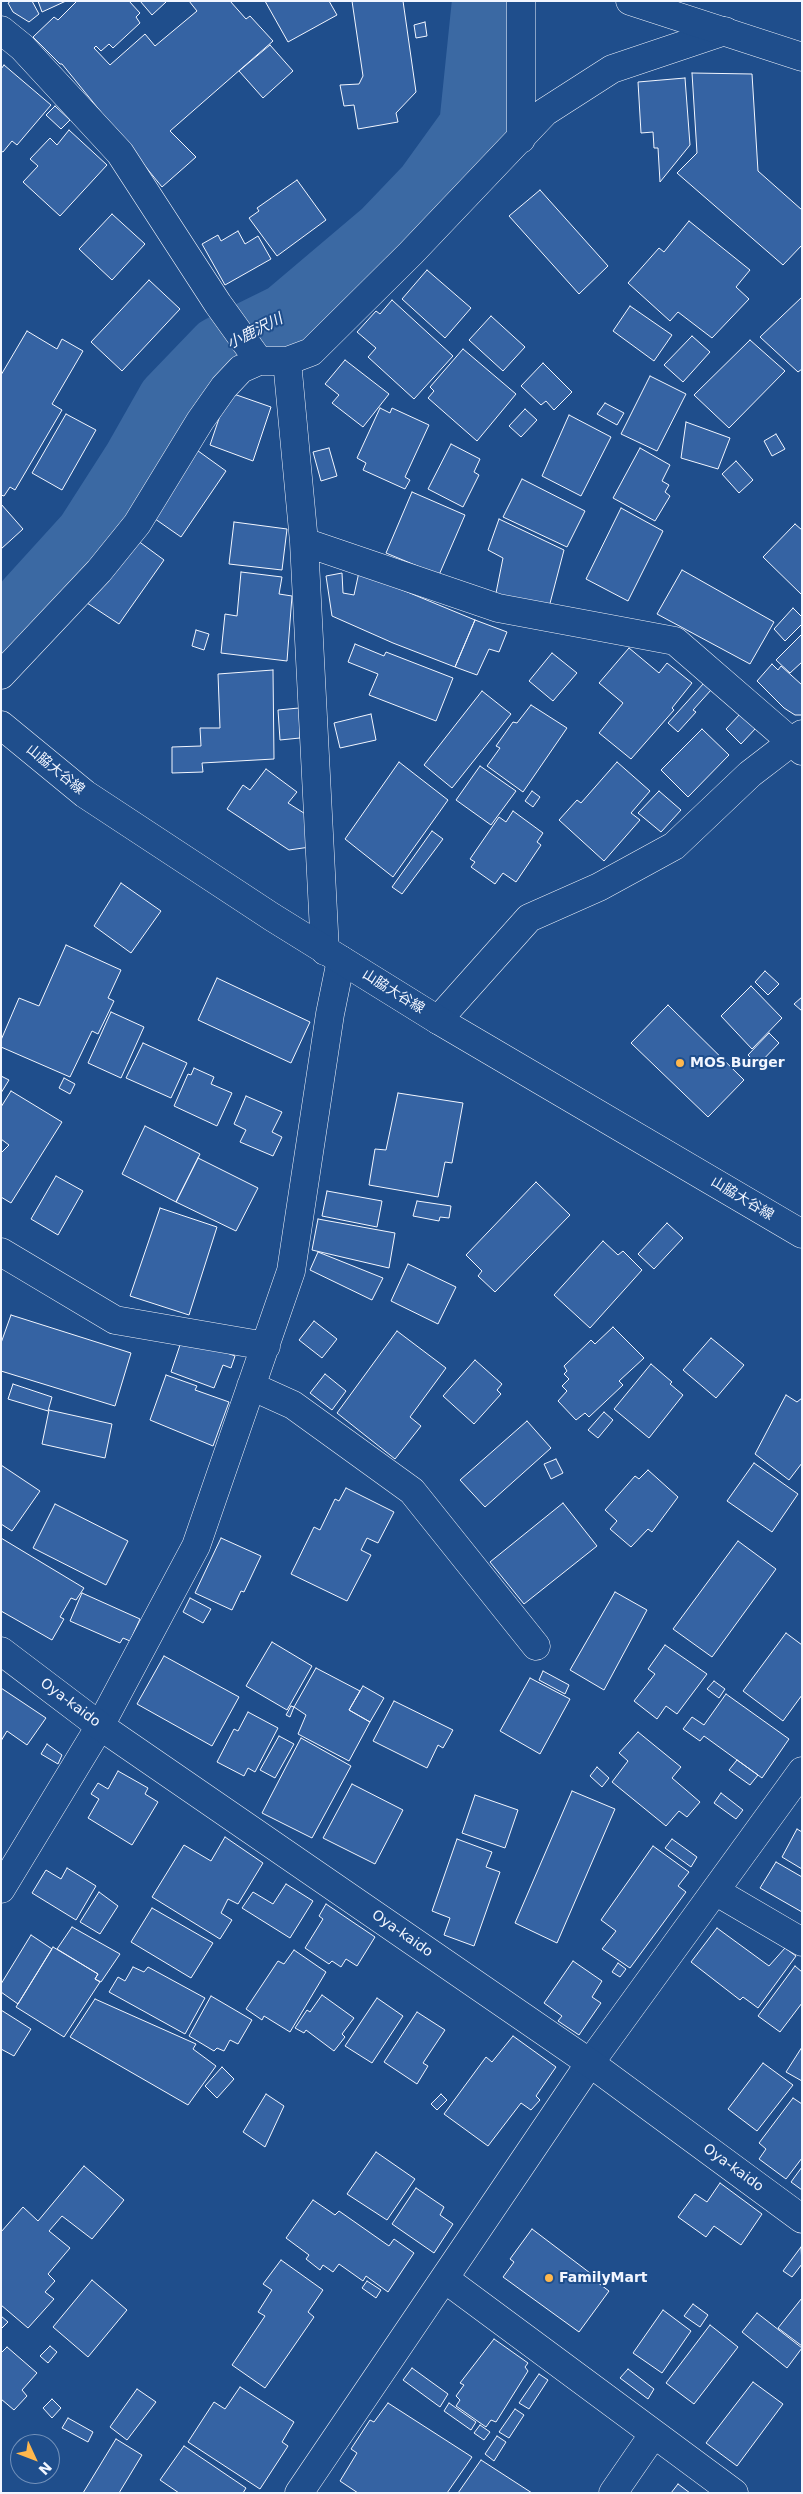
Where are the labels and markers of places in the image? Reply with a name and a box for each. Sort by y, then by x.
place label: MOS Burger [690,1055,785,1071]
marker: MOS Burger [674,1057,686,1069]
place label: FamilyMart [559,2270,647,2286]
marker: FamilyMart [543,2272,555,2284]

